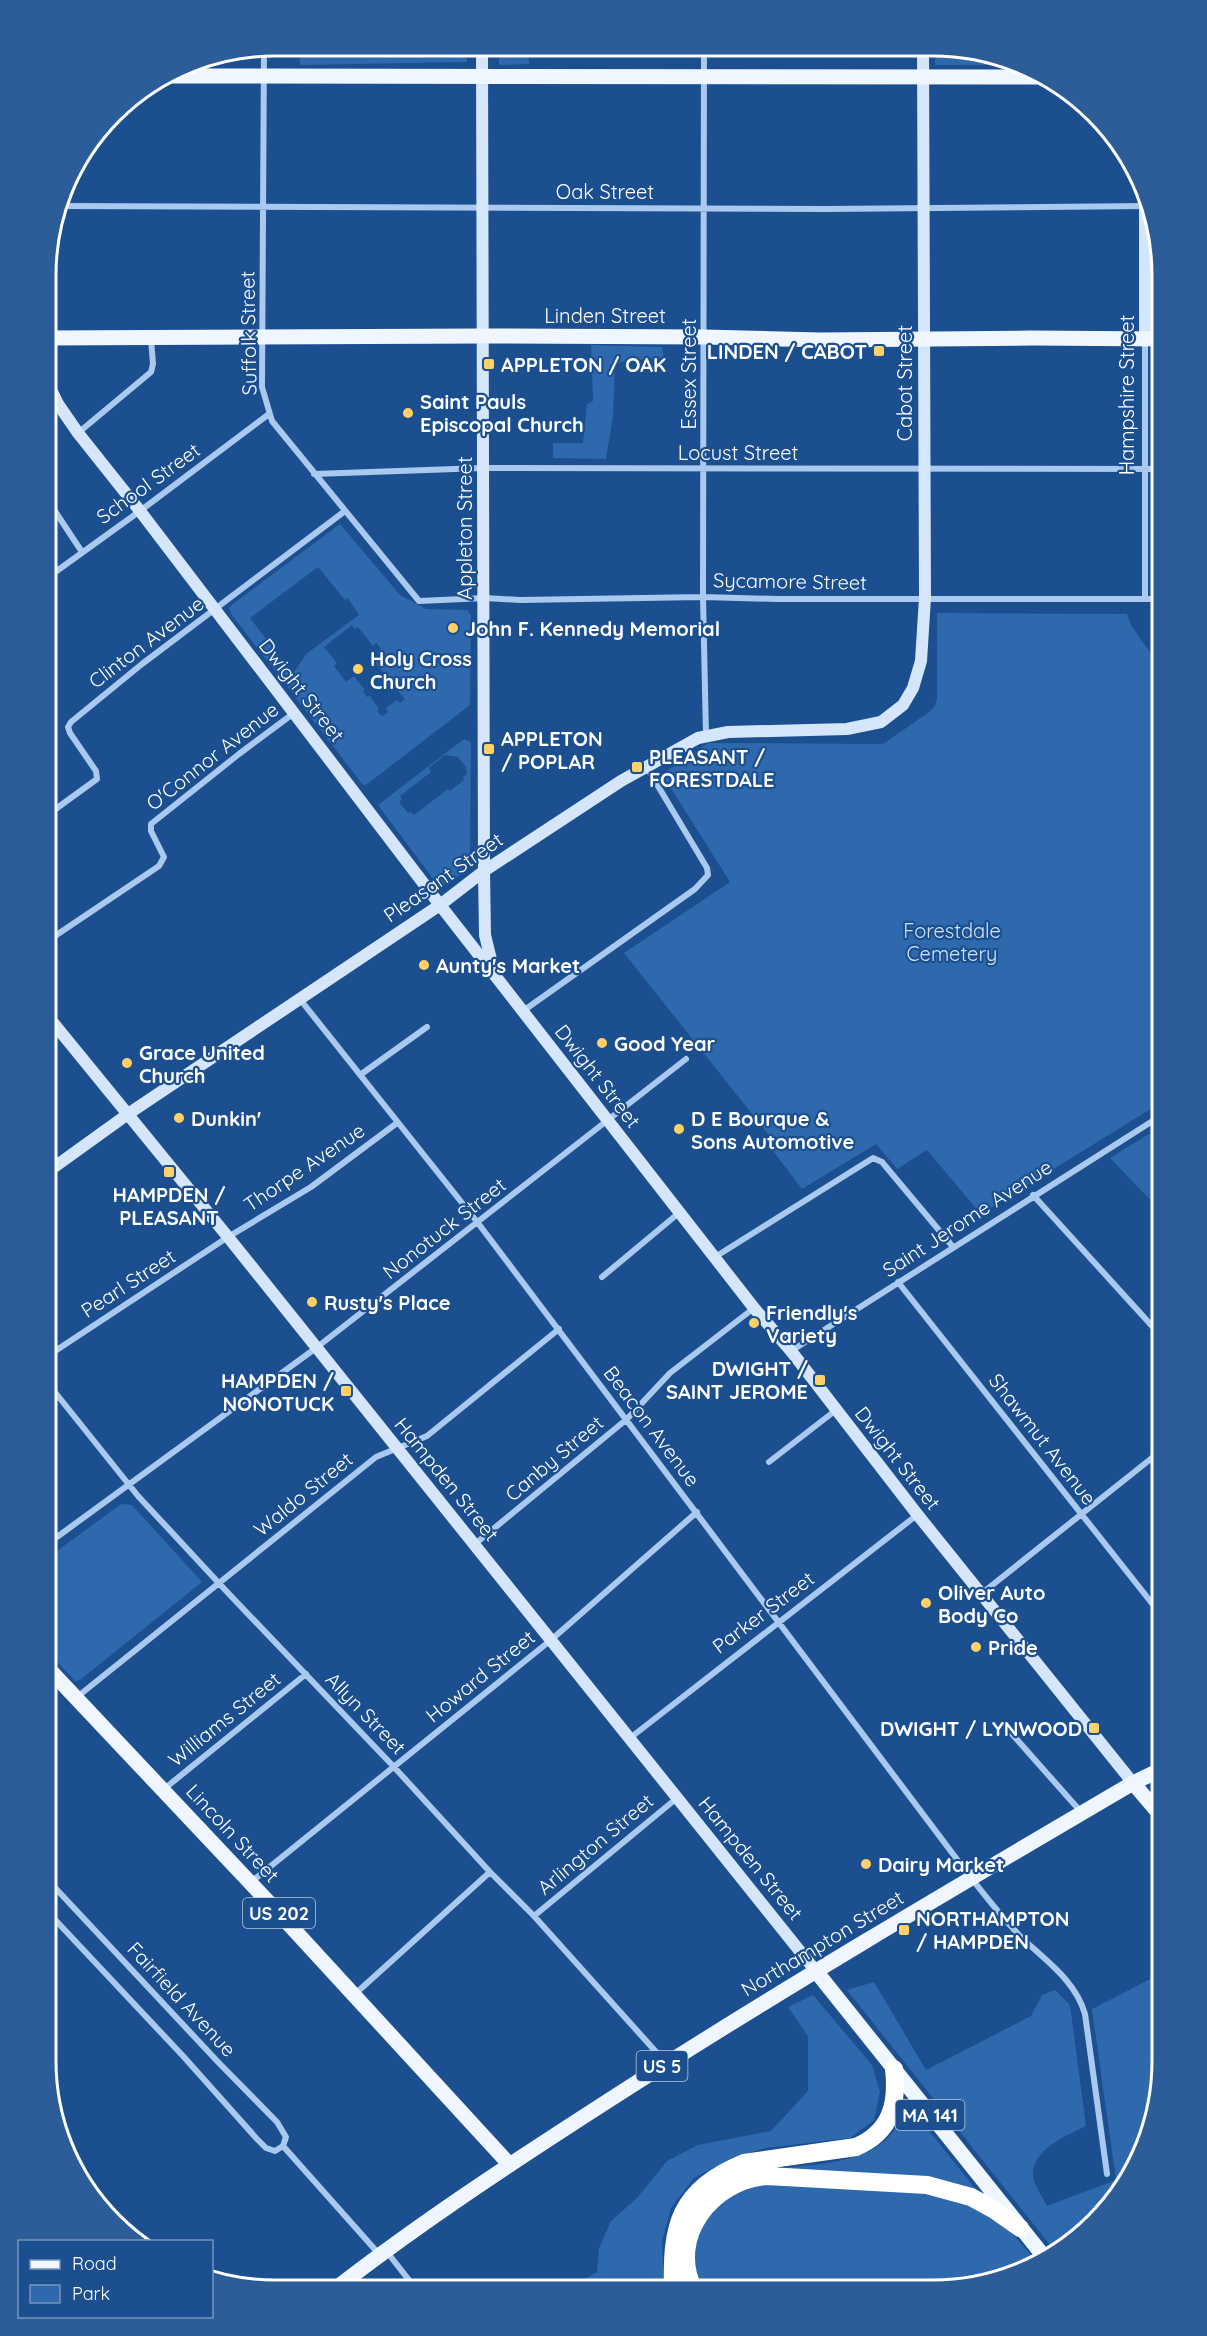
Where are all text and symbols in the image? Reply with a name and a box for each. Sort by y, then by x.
street label: Oak Street [556,179,654,204]
street label: Suffolk Street [234,270,262,395]
street label: Linden Street [544,303,666,328]
street label: Hampshire Street [1114,314,1139,475]
street label: Essex Street [676,318,701,430]
street label: Cabot Street [892,325,917,441]
place label: LINDEN / CABOT [707,339,867,364]
marker: LINDEN / CABOT [872,344,886,358]
place label: APPLETON / OAK [501,352,666,377]
marker: APPLETON / OAK [482,357,496,371]
place label: Saint Pauls Episcopal Church [420,389,584,437]
marker: Saint Pauls Episcopal Church [401,406,415,420]
street label: School Street [91,437,205,529]
street label: Locust Street [678,440,799,465]
street label: Appleton Street [452,456,477,600]
street label: Sycamore Street [713,567,867,595]
street label: Clinton Avenue [83,591,209,693]
place label: John F. Kennedy Memorial [465,616,720,641]
marker: John F. Kennedy Memorial [446,621,460,635]
street label: Dwight Street [254,633,350,747]
place label: Holy Cross Church [370,646,472,694]
marker: Holy Cross Church [351,662,365,676]
street label: O'Connor Avenue [141,697,283,815]
place label: APPLETON / POPLAR [501,726,603,774]
marker: APPLETON / POPLAR [482,742,496,756]
place label: PLEASANT / FORESTDALE [649,744,775,792]
marker: PLEASANT / FORESTDALE [630,760,644,774]
street label: Pleasant Street [379,827,508,927]
park label: Forestdale Cemetery [903,918,1001,966]
place label: Aunty's Market [436,953,580,978]
marker: Aunty's Market [417,958,431,972]
street label: Dwight Street [550,1019,646,1133]
place label: Good Year [614,1031,716,1056]
marker: Good Year [595,1036,609,1050]
place label: Grace United Church [139,1040,265,1088]
marker: Grace United Church [120,1056,134,1070]
place label: Dunkin' [191,1106,261,1131]
place label: D E Bourque & Sons Automotive [691,1106,854,1154]
marker: Dunkin' [172,1111,186,1125]
street label: Thorpe Avenue [239,1117,369,1217]
marker: D E Bourque & Sons Automotive [672,1122,686,1136]
street label: Saint Jerome Avenue [878,1154,1056,1282]
marker: HAMPDEN / PLEASANT [162,1165,176,1179]
street label: Nonotuck Street [377,1172,511,1284]
place label: HAMPDEN / PLEASANT [113,1182,226,1230]
street label: Pearl Street [76,1243,180,1323]
place label: Rusty's Place [324,1290,451,1315]
marker: Rusty's Place [305,1295,319,1309]
place label: Friendly's Variety [766,1300,857,1348]
marker: Friendly's Variety [747,1316,761,1330]
place label: DWIGHT / SAINT JEROME [666,1356,808,1404]
street label: Beacon Avenue [599,1361,705,1491]
place label: HAMPDEN / NONOTUCK [221,1368,334,1416]
street label: Shawmut Avenue [984,1368,1102,1510]
marker: DWIGHT / SAINT JEROME [813,1373,827,1387]
marker: HAMPDEN / NONOTUCK [339,1384,353,1398]
street label: Dwight Street [850,1401,946,1515]
street label: Canby Street [500,1410,608,1506]
street label: Hampden Street [389,1412,505,1546]
street label: Waldo Street [249,1446,358,1541]
street label: Parker Street [707,1565,819,1658]
place label: Oliver Auto Body Co [938,1580,1045,1628]
marker: Oliver Auto Body Co [919,1596,933,1610]
street label: Howard Street [420,1624,540,1728]
place label: Pride [988,1635,1038,1660]
marker: Pride [969,1640,983,1654]
street label: Williams Street [163,1666,285,1772]
street label: Allyn Street [321,1667,412,1760]
place label: DWIGHT / LYNWOOD [880,1716,1082,1741]
marker: DWIGHT / LYNWOOD [1087,1721,1101,1735]
street label: Lincoln Street [181,1779,285,1887]
street label: Arlington Street [532,1788,658,1900]
street label: Hampden Street [693,1791,809,1925]
place label: Dairy Market [878,1852,1004,1877]
marker: Dairy Market [859,1857,873,1871]
street label: Northampton Street [736,1884,908,2001]
road number: US 202 [243,1898,315,1928]
place label: NORTHAMPTON / HAMPDEN [916,1906,1069,1954]
marker: NORTHAMPTON / HAMPDEN [897,1923,911,1937]
street label: Fairfield Avenue [122,1936,242,2062]
road number: US 5 [636,2051,688,2081]
road number: MA 141 [896,2100,964,2130]
legend [18,2240,213,2318]
text: Road [72,2252,117,2275]
text: Park [72,2282,110,2305]

